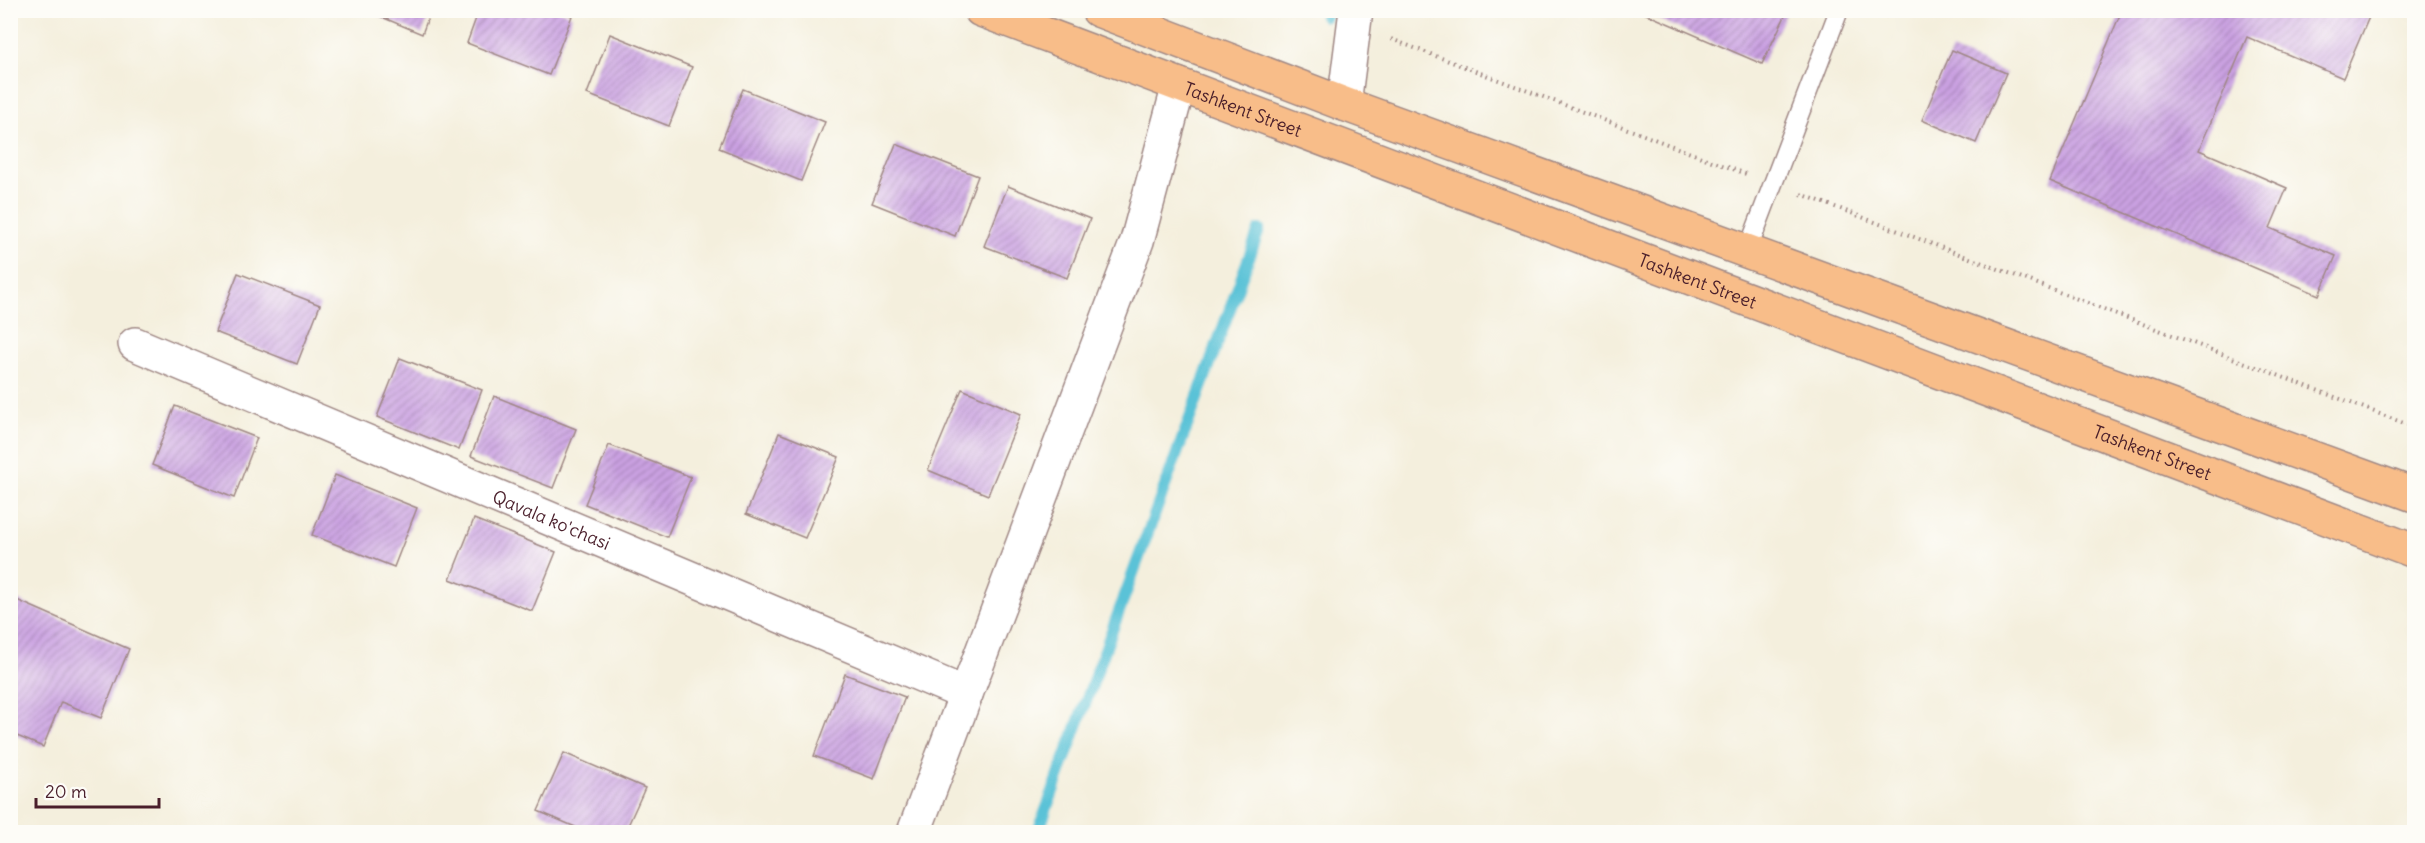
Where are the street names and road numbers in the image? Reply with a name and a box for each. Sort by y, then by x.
street label: Tashkent Street [1181,76,1305,142]
street label: Tashkent Street [1635,248,1760,313]
street label: Tashkent Street [2090,419,2215,485]
street label: Qavala ko'chasi [489,484,614,554]

